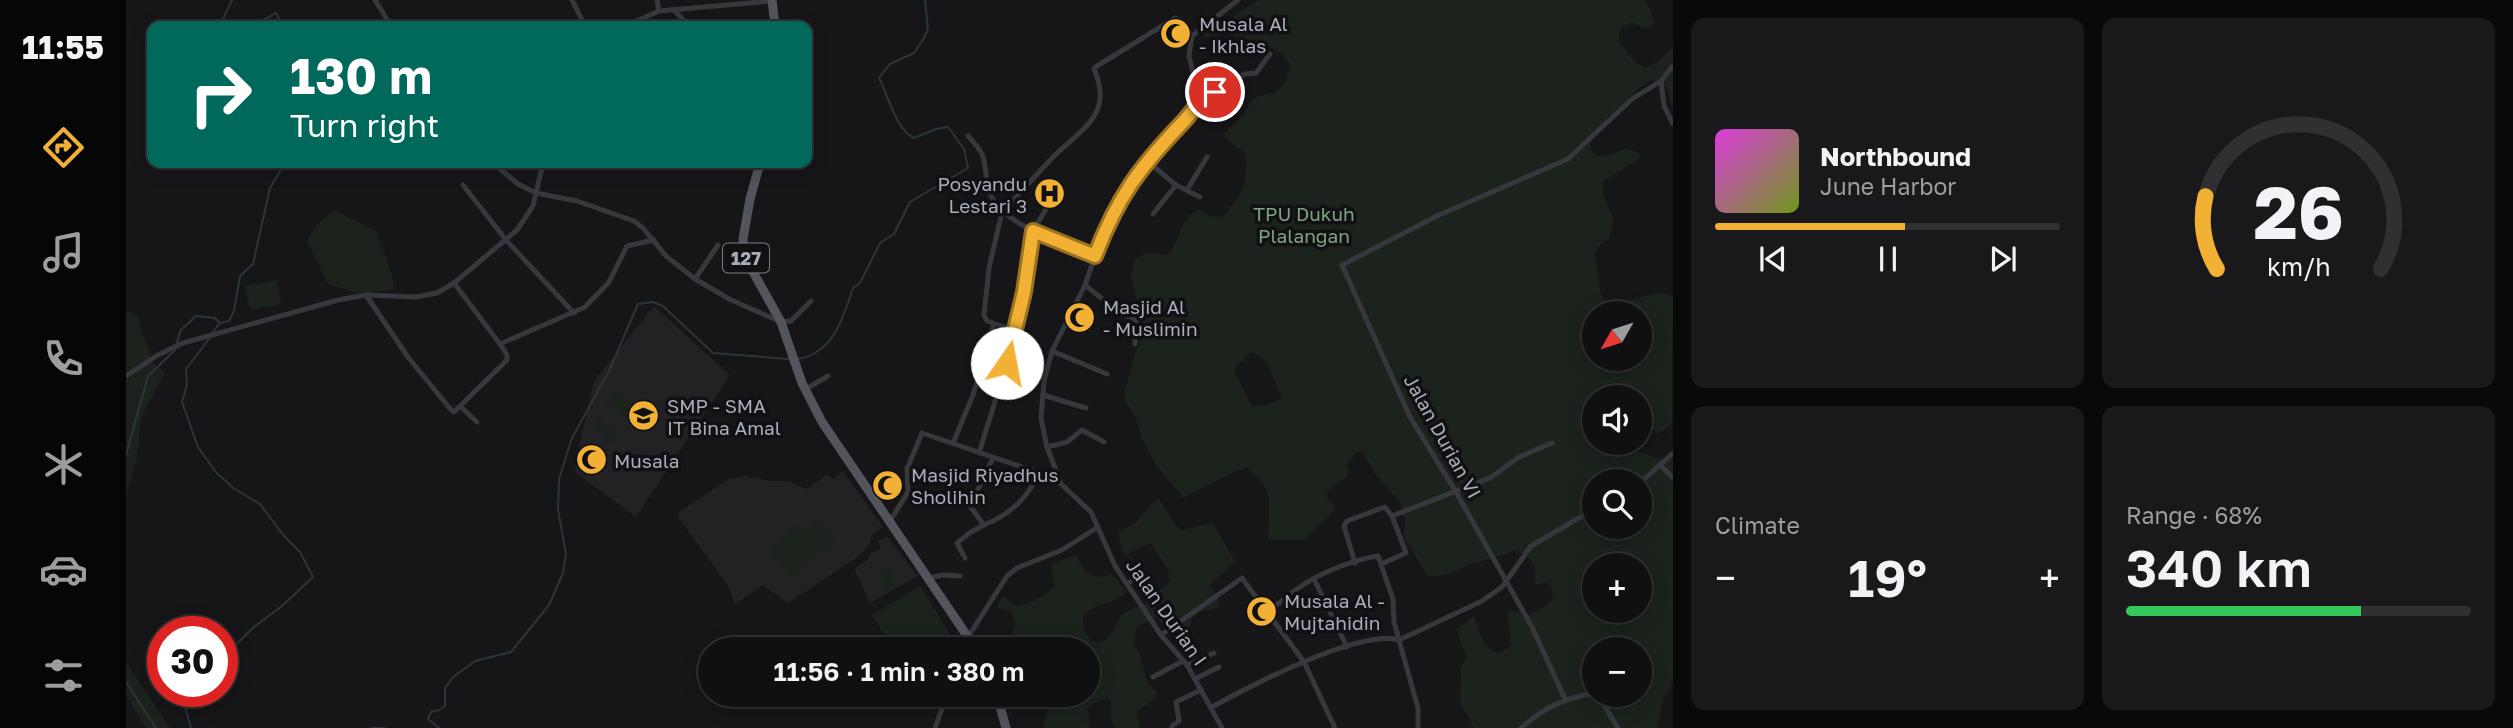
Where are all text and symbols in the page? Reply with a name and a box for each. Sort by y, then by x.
place label: Musala Al - Ikhlas [1199,12,1288,57]
mosque icon: Musala Al - Ikhlas [1159,17,1193,51]
text: 11:55 [22,28,104,66]
text: 130 m [290,46,432,105]
icon: right [175,49,266,140]
pin [1185,62,1245,122]
icon: arrive [1196,73,1234,111]
text: Turn right [290,106,439,144]
icon: directions [39,123,88,172]
text: Northbound [1820,141,1971,172]
text: 26 [2253,169,2344,256]
place label: Posyandu Lestari 3 [938,172,1027,217]
text: June Harbor [1820,172,1956,200]
hospital icon: Posyandu Lestari 3 [1033,177,1067,211]
park label: TPU Dukuh Plalangan [1253,202,1355,247]
icon: music [39,228,88,277]
icon: previous [1754,240,1792,278]
icon: pause [1869,240,1907,278]
icon: next [1984,240,2022,278]
road number: 127 [723,244,769,272]
text: km/h [2267,251,2330,282]
place label: Masjid Al - Muslimin [1103,295,1198,340]
mosque icon: Masjid Al - Muslimin [1063,300,1097,334]
north arrow [1582,301,1652,371]
map controls [1582,301,1652,707]
position arrow [970,326,1044,400]
icon: phone [39,334,88,383]
street label: Jalan Durian VI [1400,370,1486,502]
button: sound [1582,385,1652,455]
place label: SMP - SMA IT Bina Amal [667,394,781,439]
school or university icon: SMP - SMA IT Bina Amal [627,399,661,433]
icon: climate [39,440,88,489]
mosque icon: Musala [574,443,608,477]
place label: Musala [614,449,679,472]
place label: Masjid Riyadhus Sholihin [911,463,1059,508]
mosque icon: Masjid Riyadhus Sholihin [871,468,905,502]
button: search [1582,469,1652,539]
text: Range · 68% [2126,501,2262,529]
text: Climate [1715,511,1800,539]
text: 340 km [2126,536,2312,598]
icon: car [39,545,88,594]
text: 19° [1848,546,1927,608]
button: + [1582,553,1652,623]
street label: Jalan Durian I [1122,554,1212,670]
text: − [1715,555,1736,600]
text: + [2039,555,2060,600]
place label: Musala Al - Mujtahidin [1284,589,1385,634]
mosque icon: Musala Al - Mujtahidin [1244,594,1278,628]
speed limit sign: 30 [147,616,238,707]
button: − [1582,637,1652,707]
icon: filters [39,651,88,700]
text: 11:56 · 1 min · 380 m [773,656,1025,687]

